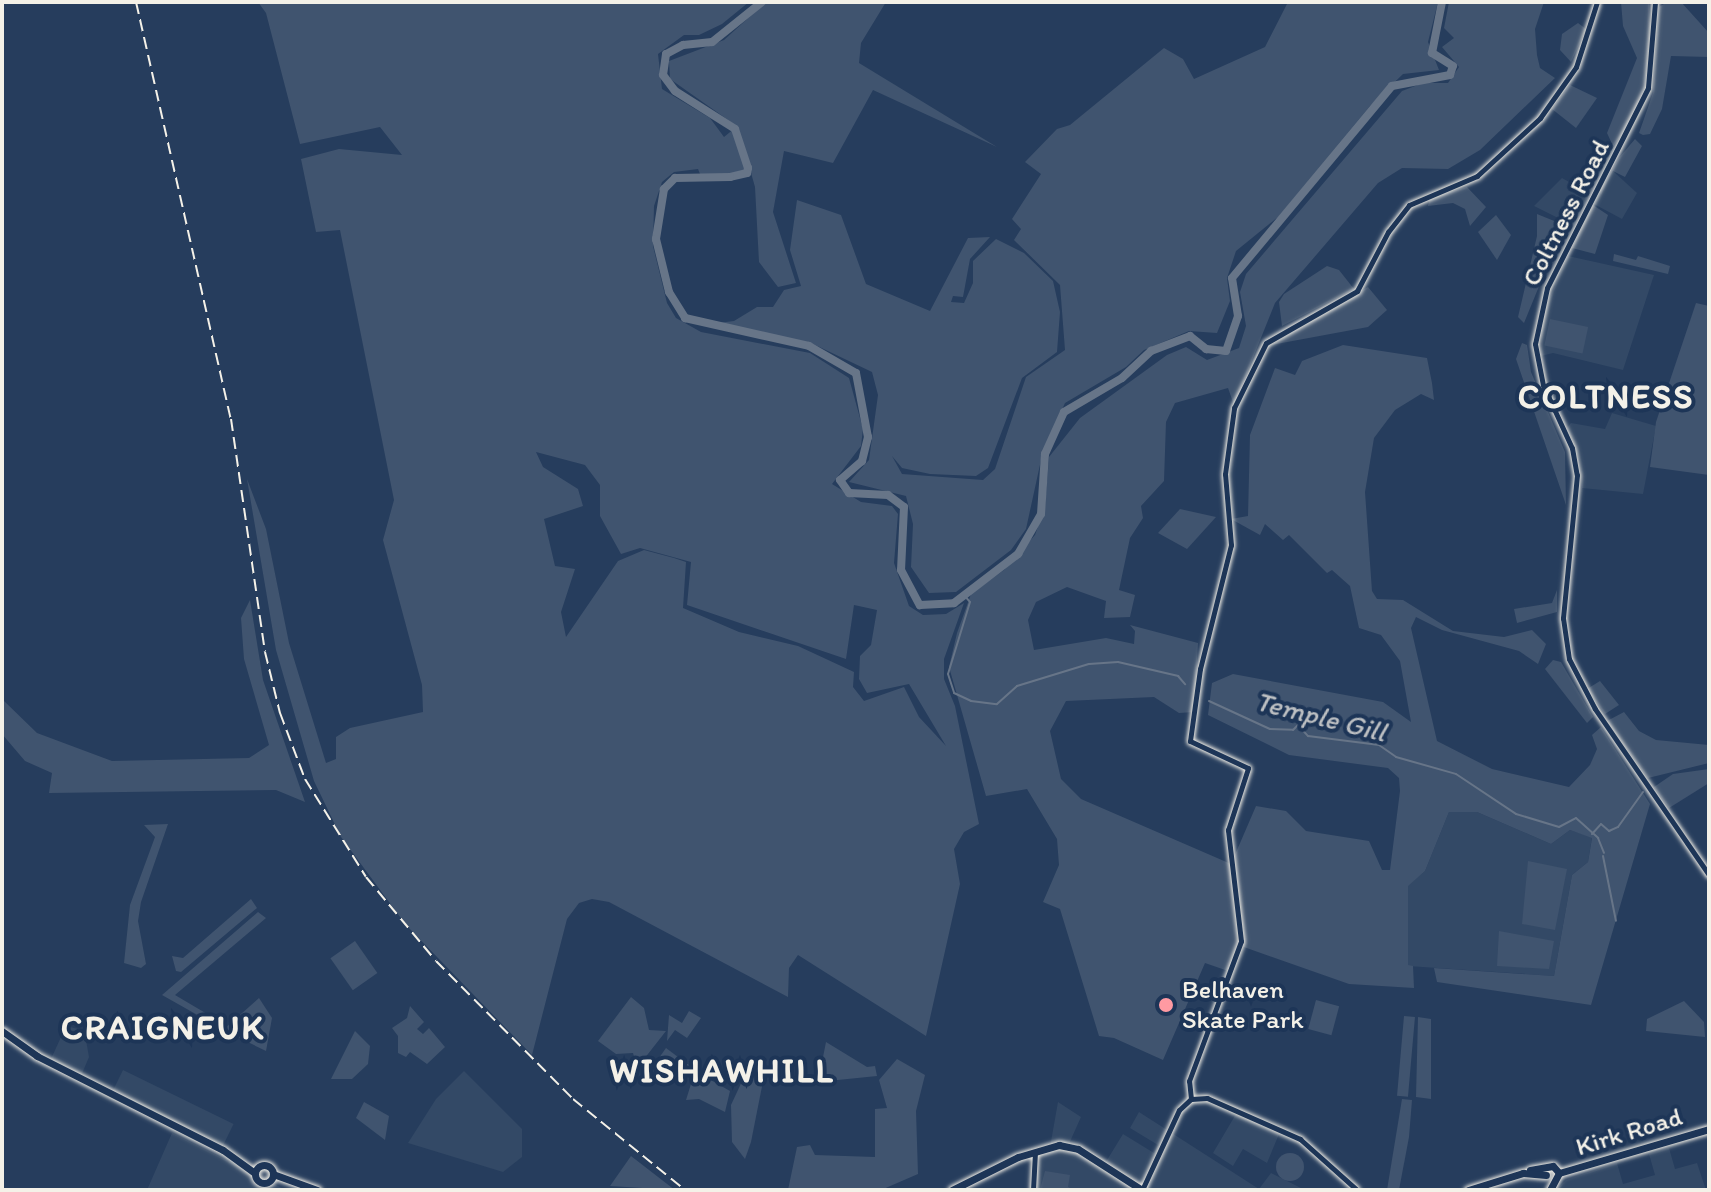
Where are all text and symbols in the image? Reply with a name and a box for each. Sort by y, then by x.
street label: Coltness Road [1516,135,1616,291]
district label: COLTNESS [1517,377,1695,417]
water label: Temple Gill [1252,684,1390,748]
place label: Belhaven Skate Park [1182,974,1303,1036]
marker: Belhaven Skate Park [1157,996,1175,1014]
district label: CRAIGNEUK [63,1008,263,1048]
district label: WISHAWHILL [609,1051,835,1091]
street label: Kirk Road [1572,1101,1686,1163]

